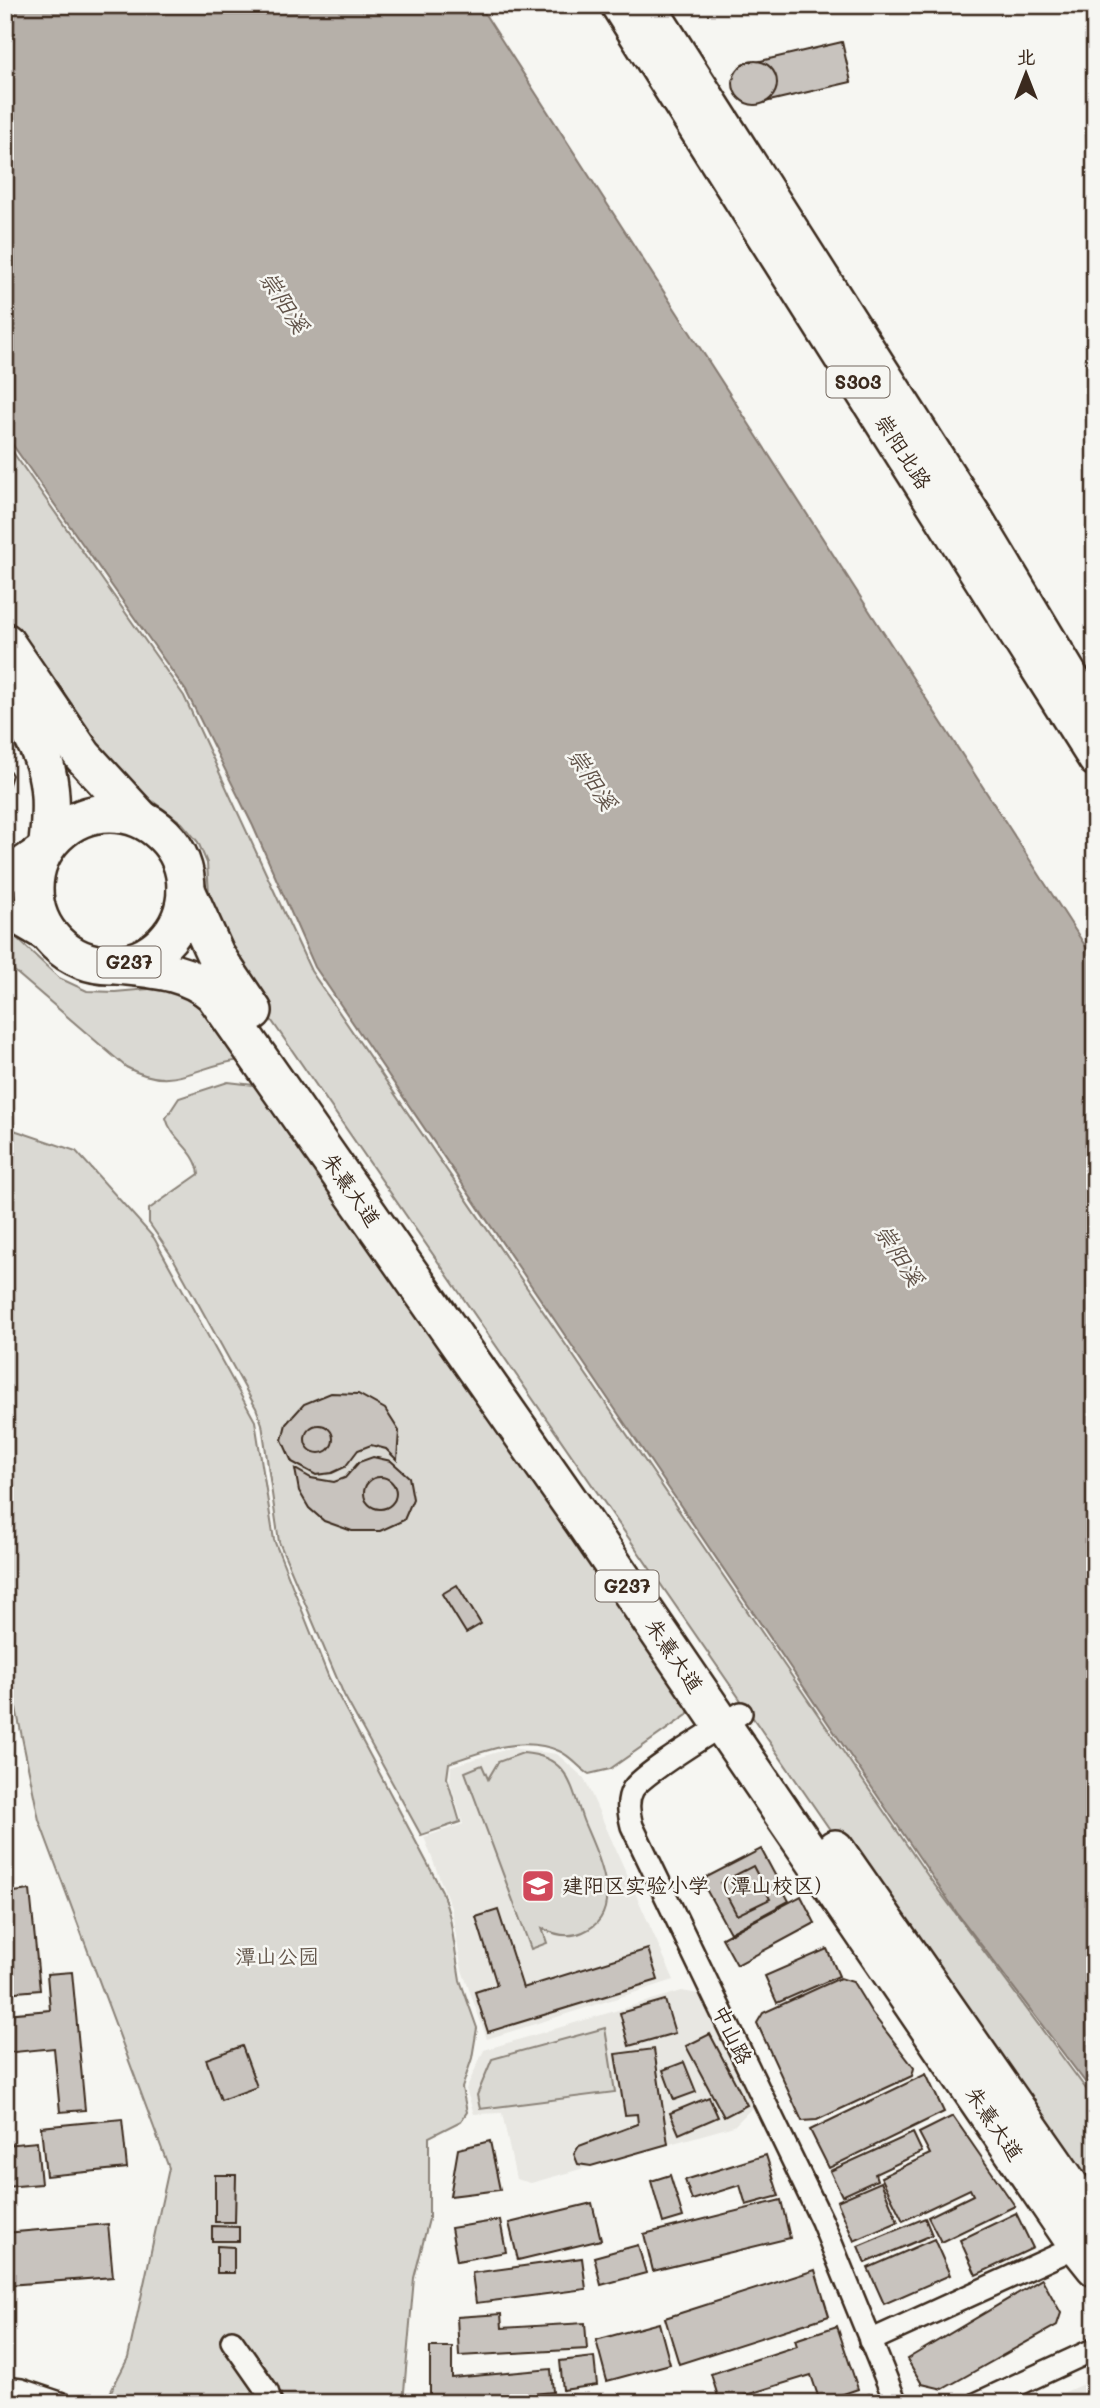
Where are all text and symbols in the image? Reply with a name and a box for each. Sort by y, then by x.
north arrow [992,38,1062,108]
text: 北 [1016,44,1036,69]
water label: 崇阳溪 [253,264,317,340]
road number: S303 [826,366,890,398]
street label: 崇阳北路 [870,409,938,494]
water label: 崇阳溪 [561,741,625,817]
road number: G237 [97,946,160,978]
street label: 朱熹大道 [317,1147,387,1231]
water label: 崇阳溪 [868,1217,932,1293]
road number: G237 [596,1570,658,1602]
street label: 朱熹大道 [641,1613,710,1698]
school or university icon: 建阳区实验小学（潭山校区） [519,1867,557,1905]
place label: 建阳区实验小学（潭山校区） [562,1871,835,1898]
park label: 潭山公园 [235,1942,319,1969]
street label: 中山路 [707,2000,759,2069]
street label: 朱熹大道 [961,2081,1030,2166]

